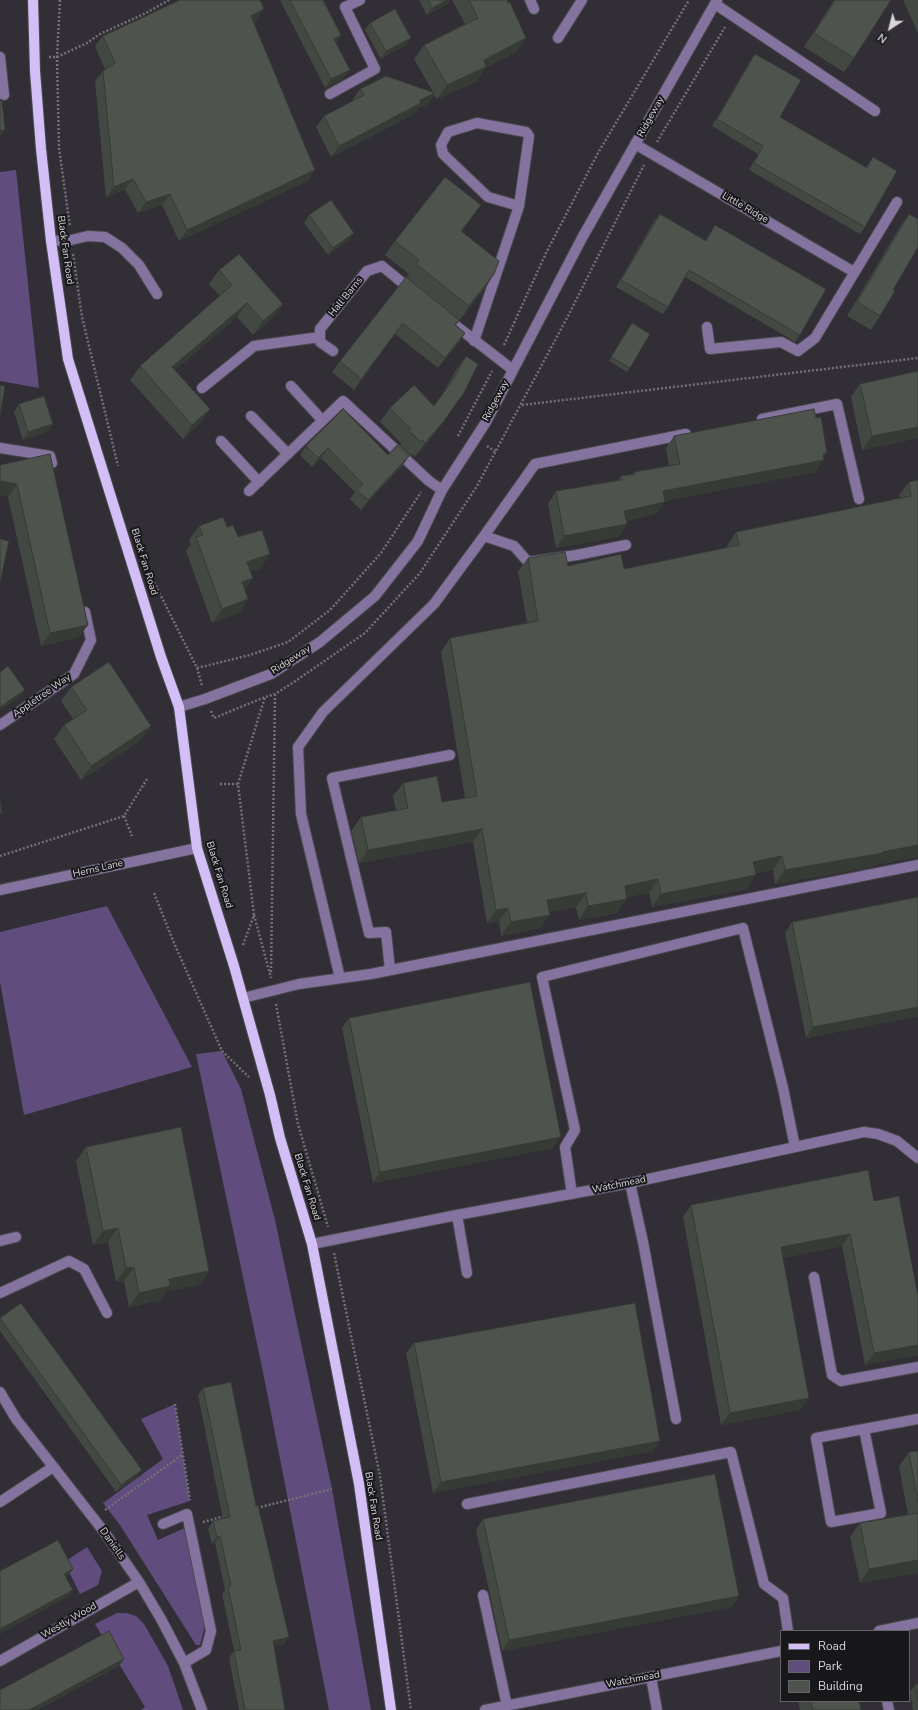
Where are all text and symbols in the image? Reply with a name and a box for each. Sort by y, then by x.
north arrow [870,8,910,48]
text: N [875,30,890,47]
street label: Ridgeway [635,95,667,139]
street label: Little Ridge [720,190,770,226]
street label: Black Fan Road [54,215,76,285]
street label: Hall Barns [326,275,366,319]
street label: Ridgeway [480,378,512,424]
street label: Black Fan Road [128,527,160,597]
street label: Ridgeway [269,643,313,677]
street label: Appletree Way [11,672,73,720]
street label: Black Fan Road [203,840,235,910]
street label: Herns Lane [72,857,124,881]
street label: Black Fan Road [291,1152,323,1222]
street label: Watchmead [591,1173,647,1197]
street label: Black Fan Road [362,1471,384,1541]
street label: Daniells [97,1526,127,1562]
street label: Westly Wood [39,1600,99,1642]
legend [780,1630,910,1702]
text: Road [818,1638,846,1654]
text: Park [818,1658,842,1674]
street label: Watchmead [605,1669,661,1691]
text: Building [818,1678,863,1694]

